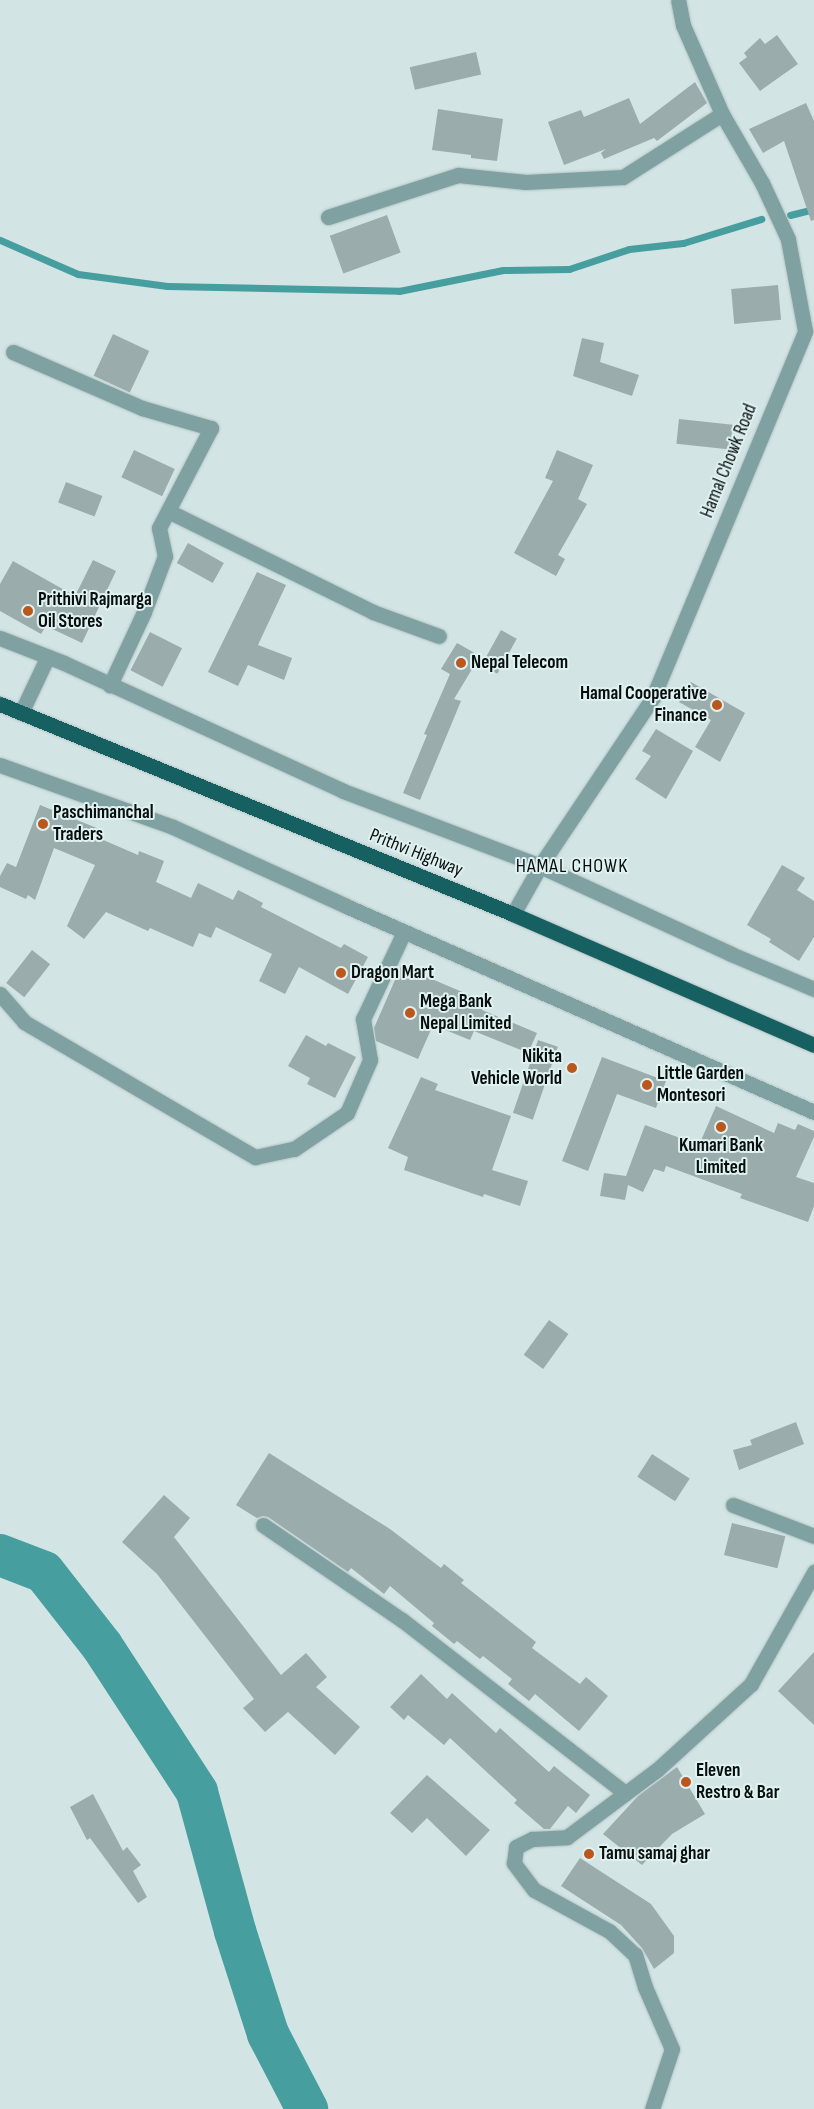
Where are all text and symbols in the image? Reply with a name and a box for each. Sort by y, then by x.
street label: Hamal Chowk Road [696,401,762,521]
place label: Prithivi Rajmarga Oil Stores [38,589,152,633]
marker: Prithivi Rajmarga Oil Stores [22,605,34,617]
place label: Nepal Telecom [471,652,568,674]
marker: Nepal Telecom [455,657,467,669]
place label: Hamal Cooperative Finance [580,683,707,727]
marker: Hamal Cooperative Finance [711,699,723,711]
place label: Paschimanchal Traders [53,802,154,846]
marker: Paschimanchal Traders [37,818,49,830]
street label: Prithvi Highway [366,824,466,882]
district label: HAMAL CHOWK [514,854,630,878]
place label: Dragon Mart [351,962,434,984]
marker: Dragon Mart [335,967,347,979]
place label: Mega Bank Nepal Limited [420,991,511,1035]
marker: Mega Bank Nepal Limited [404,1007,416,1019]
place label: Nikita Vehicle World [471,1046,562,1090]
marker: Nikita Vehicle World [566,1062,578,1074]
place label: Little Garden Montesori [657,1063,744,1107]
marker: Little Garden Montesori [641,1079,653,1091]
marker: Kumari Bank Limited [715,1121,727,1133]
place label: Kumari Bank Limited [679,1135,763,1179]
place label: Eleven Restro & Bar [696,1760,780,1804]
marker: Eleven Restro & Bar [680,1776,692,1788]
place label: Tamu samaj ghar [599,1843,710,1865]
marker: Tamu samaj ghar [583,1848,595,1860]

